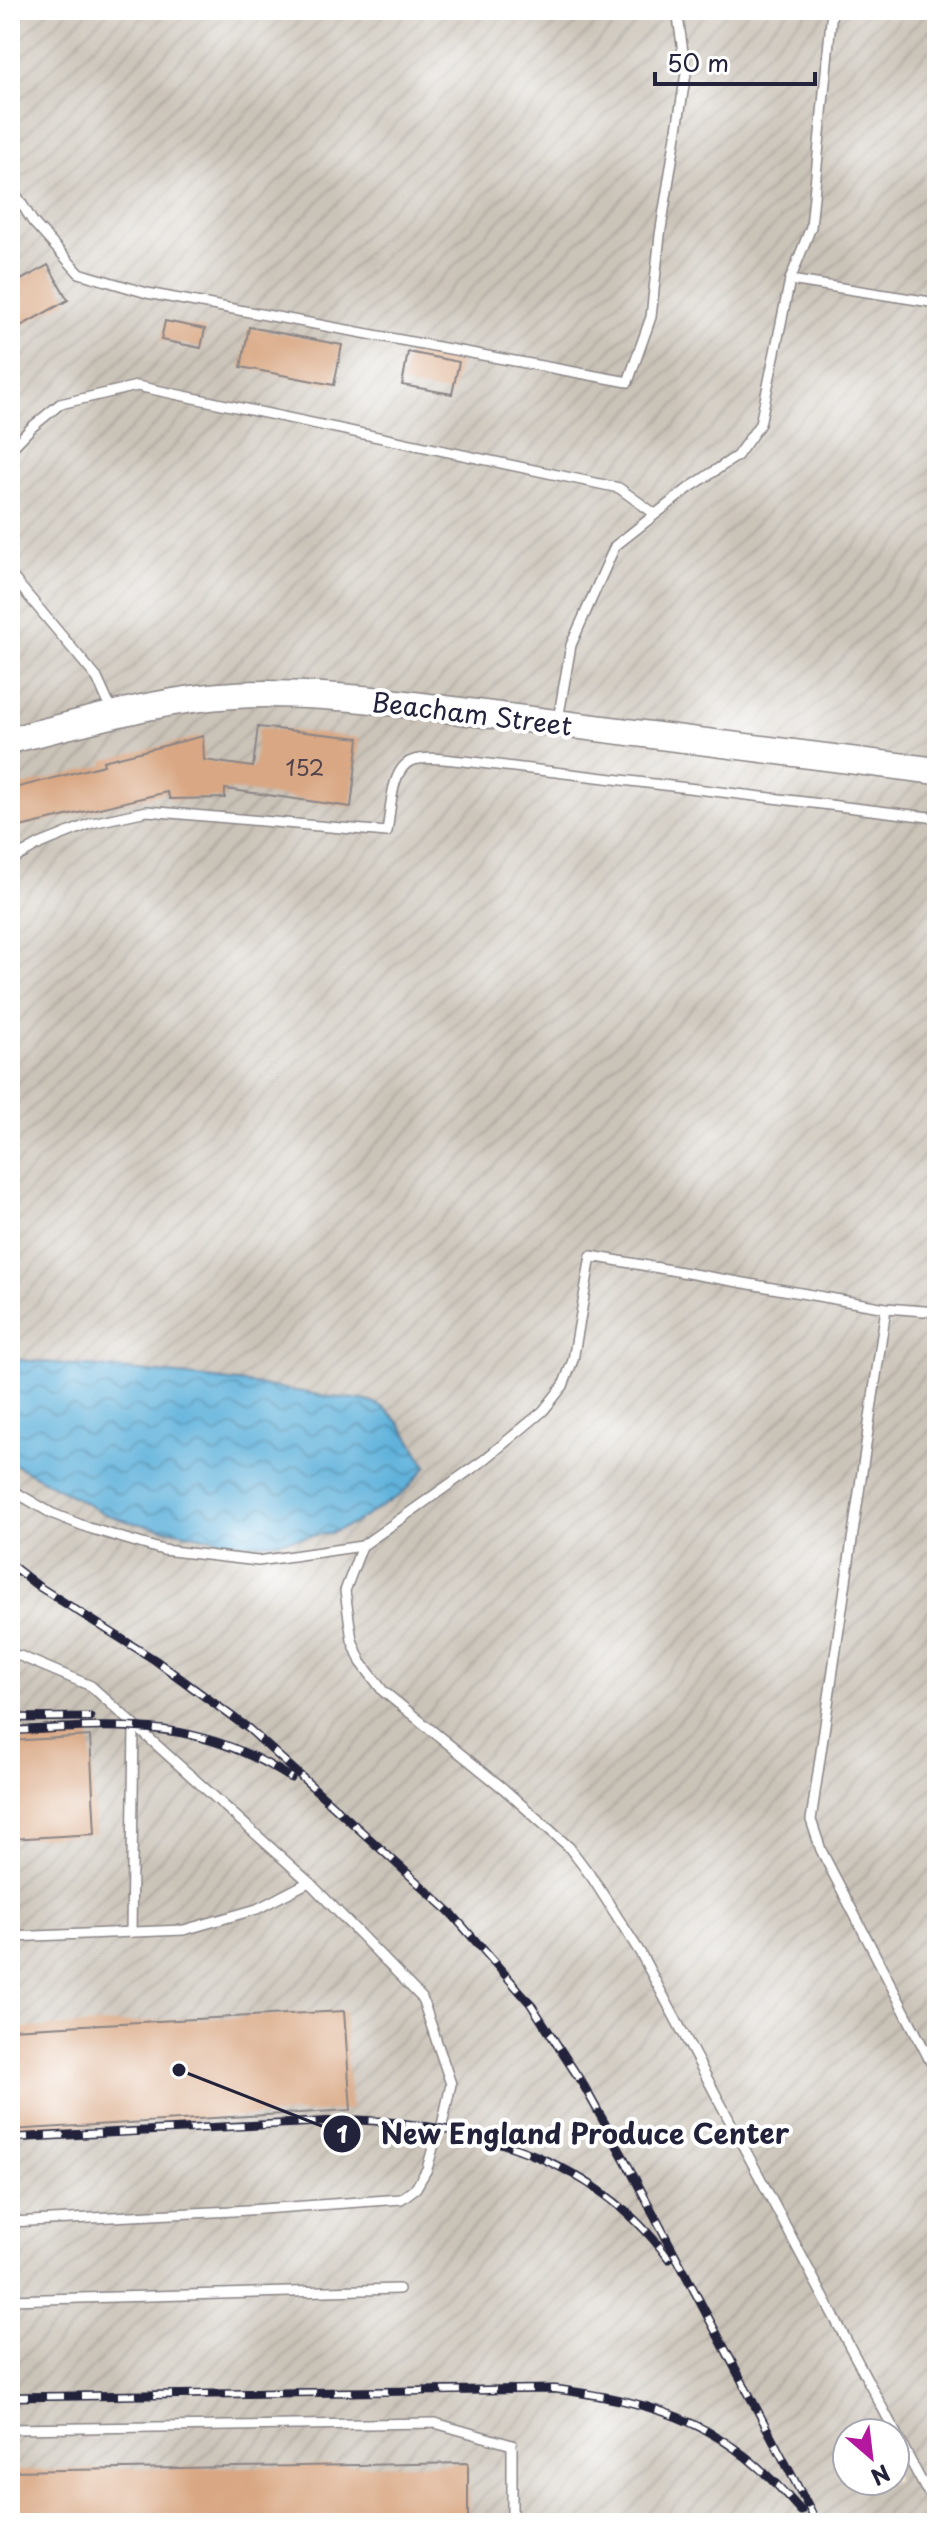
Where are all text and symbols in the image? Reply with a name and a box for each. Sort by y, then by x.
scale bar [655,36,815,86]
text: 50 m [667,44,729,80]
street label: Beacham Street [370,681,574,745]
house number: 152 [286,750,324,783]
callout: New England Produce Center [322,2108,808,2160]
text: New England Produce Center [381,2111,790,2154]
text: 1 [336,2115,348,2151]
north arrow [831,2417,911,2497]
text: N [866,2457,897,2495]

